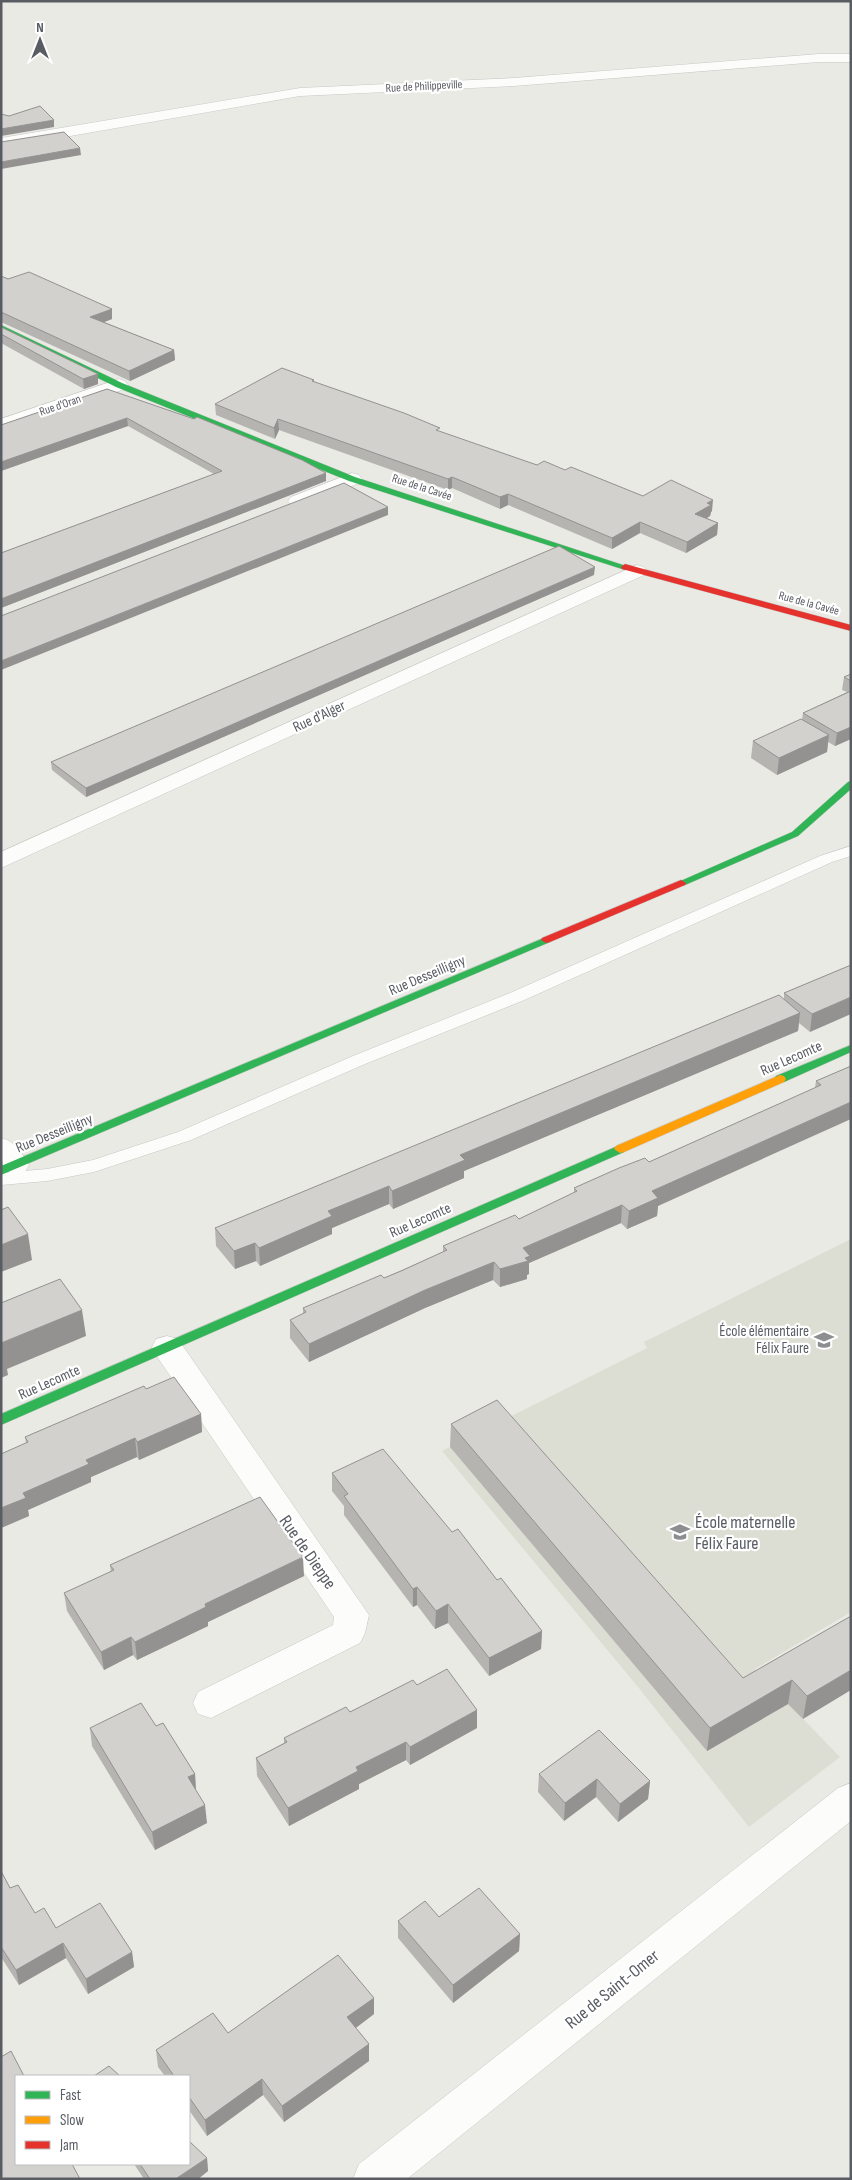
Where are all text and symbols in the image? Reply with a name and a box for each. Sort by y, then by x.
north arrow [15,15,65,65]
text: N [36,19,44,36]
street label: Rue de Philippeville [385,77,463,96]
street label: Rue d'Oran [37,391,83,420]
street label: Rue de la Cavée [390,471,454,504]
street label: Rue de la Cavée [777,588,841,619]
street label: Rue d'Alger [290,696,349,737]
street label: Rue Desseilligny [386,951,469,1000]
street label: Rue Lecomte [757,1036,825,1080]
street label: Rue Desseilligny [13,1109,96,1157]
street label: Rue Lecomte [386,1198,454,1242]
place label: École élémentaire Félix Faure [719,1322,809,1358]
school or university icon: École élémentaire Félix Faure [813,1329,835,1351]
street label: Rue Lecomte [15,1360,83,1404]
street label: Rue de Dieppe [275,1511,341,1593]
place label: École maternelle Félix Faure [695,1512,795,1554]
school or university icon: École maternelle Félix Faure [669,1521,691,1543]
street label: Rue de Saint-Omer [561,1945,663,2034]
legend [15,2075,190,2165]
text: Fast [60,2086,82,2105]
text: Slow [60,2111,84,2130]
text: Jam [59,2136,78,2155]

